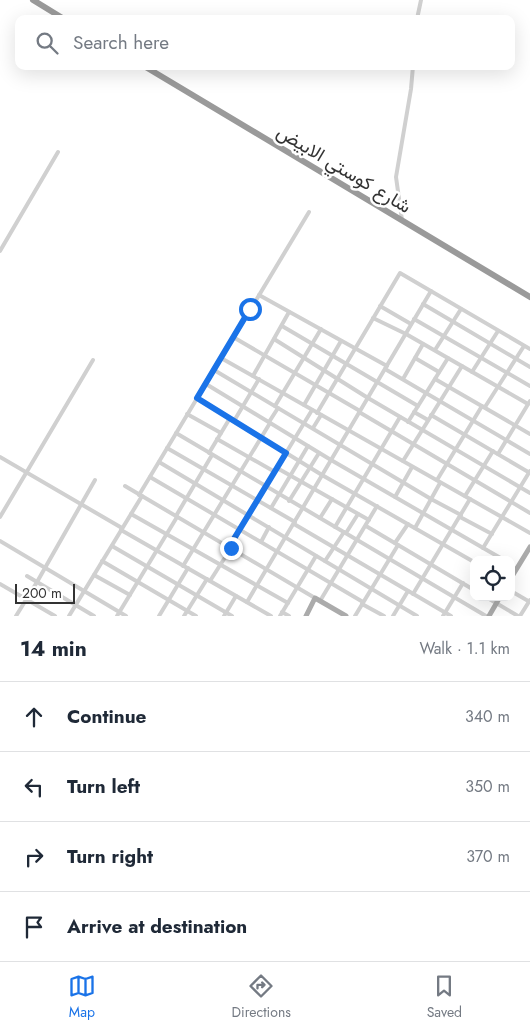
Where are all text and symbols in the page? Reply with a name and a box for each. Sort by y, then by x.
search box [15,15,515,70]
icon: search [33,29,61,57]
text: Search here [73,29,169,56]
street label: شارع كوستي الابيض [271,118,416,222]
route start [239,298,262,321]
route end [220,537,243,560]
map controls [470,556,515,601]
button: locate [470,556,515,601]
scale bar [15,581,75,604]
text: 200 m [22,583,62,603]
text: 14 min [20,634,87,664]
text: Walk · 1.1 km [419,637,510,660]
icon: ahead [20,703,48,731]
text: Continue [67,703,146,730]
text: 340 m [465,705,510,728]
icon: left [20,773,48,801]
text: Turn left [67,773,140,800]
text: 350 m [465,775,510,798]
icon: right [20,843,48,871]
text: Turn right [67,843,153,870]
text: 370 m [466,845,510,868]
icon: arrive [20,913,48,941]
text: Arrive at destination [67,913,247,940]
tab: Map [68,972,96,1022]
tab: Directions [232,972,291,1022]
tab: Saved [427,972,462,1022]

